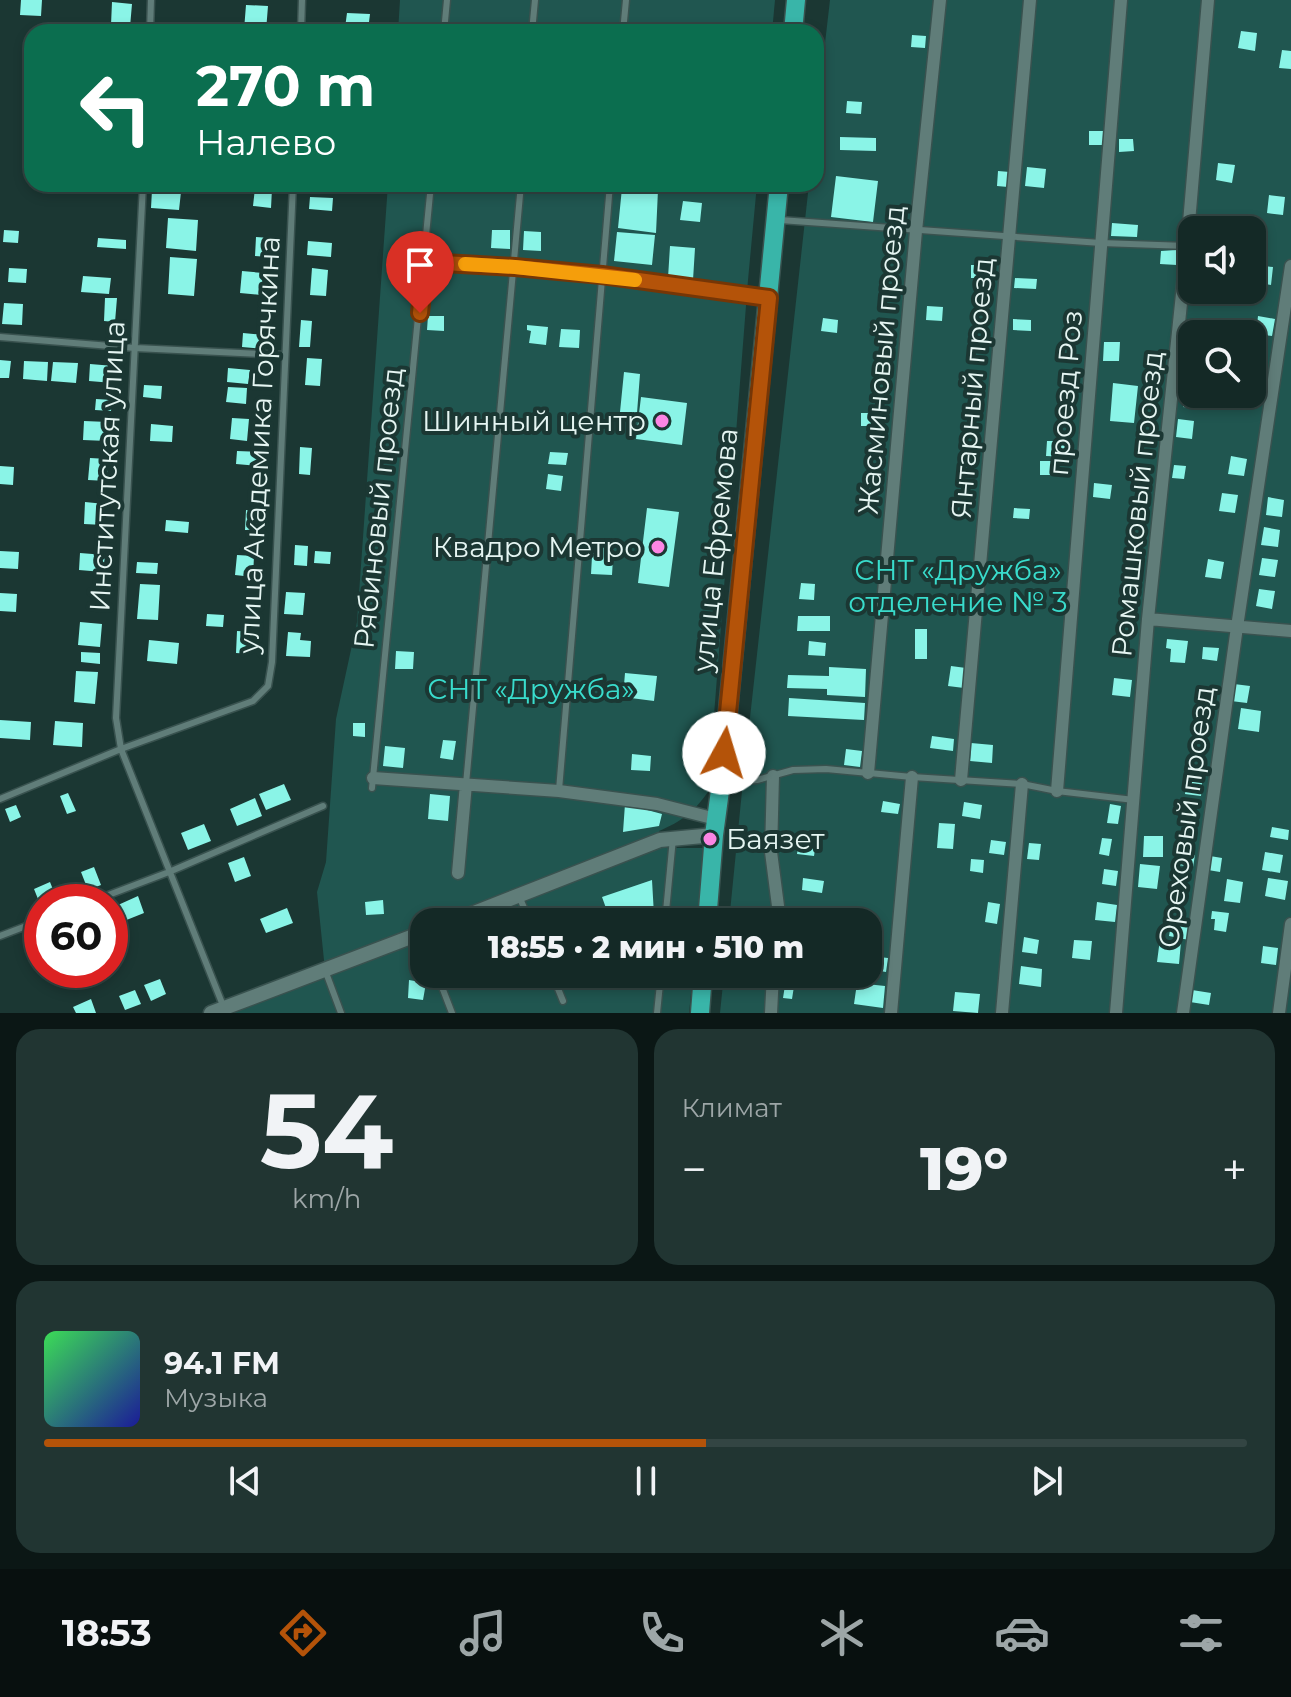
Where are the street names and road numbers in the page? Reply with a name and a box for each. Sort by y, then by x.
street label: Жасминовый проезд [851,204,911,516]
street label: улица Академика Горячкина [231,235,287,656]
street label: Янтарный проезд [944,256,1000,520]
street label: проезд Роз [1041,309,1089,477]
street label: Институтская улица [82,320,132,612]
street label: Ромашковый проезд [1104,349,1170,659]
street label: Рябиновый проезд [346,366,410,650]
street label: улица Ефремова [685,427,745,674]
street label: Ореховый проезд [1151,684,1221,950]

